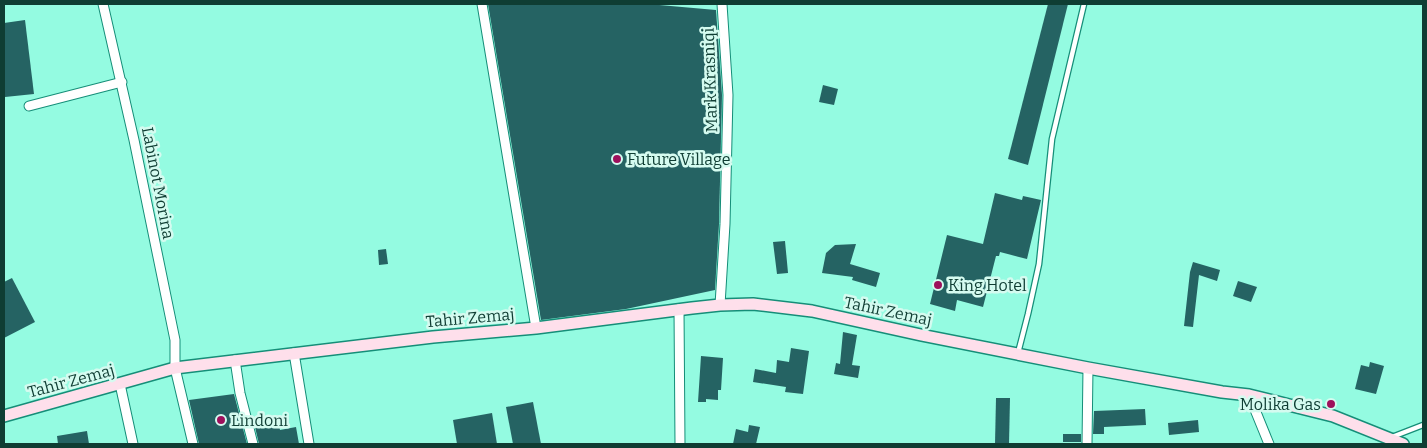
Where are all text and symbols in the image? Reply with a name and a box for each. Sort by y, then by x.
street label: Mark Krasniqi [699,27,721,133]
street label: Labinot Morina [138,126,178,241]
place label: Future Village [627,150,730,169]
marker: Future Village [611,153,623,165]
place label: King Hotel [948,276,1027,295]
marker: King Hotel [932,279,944,291]
street label: Tahir Zemaj [842,292,934,330]
street label: Tahir Zemaj [425,305,515,331]
street label: Tahir Zemaj [26,360,116,402]
place label: Molika Gas [1240,395,1321,414]
marker: Molika Gas [1325,398,1337,410]
place label: Lindoni [231,411,288,430]
marker: Lindoni [215,414,227,426]

